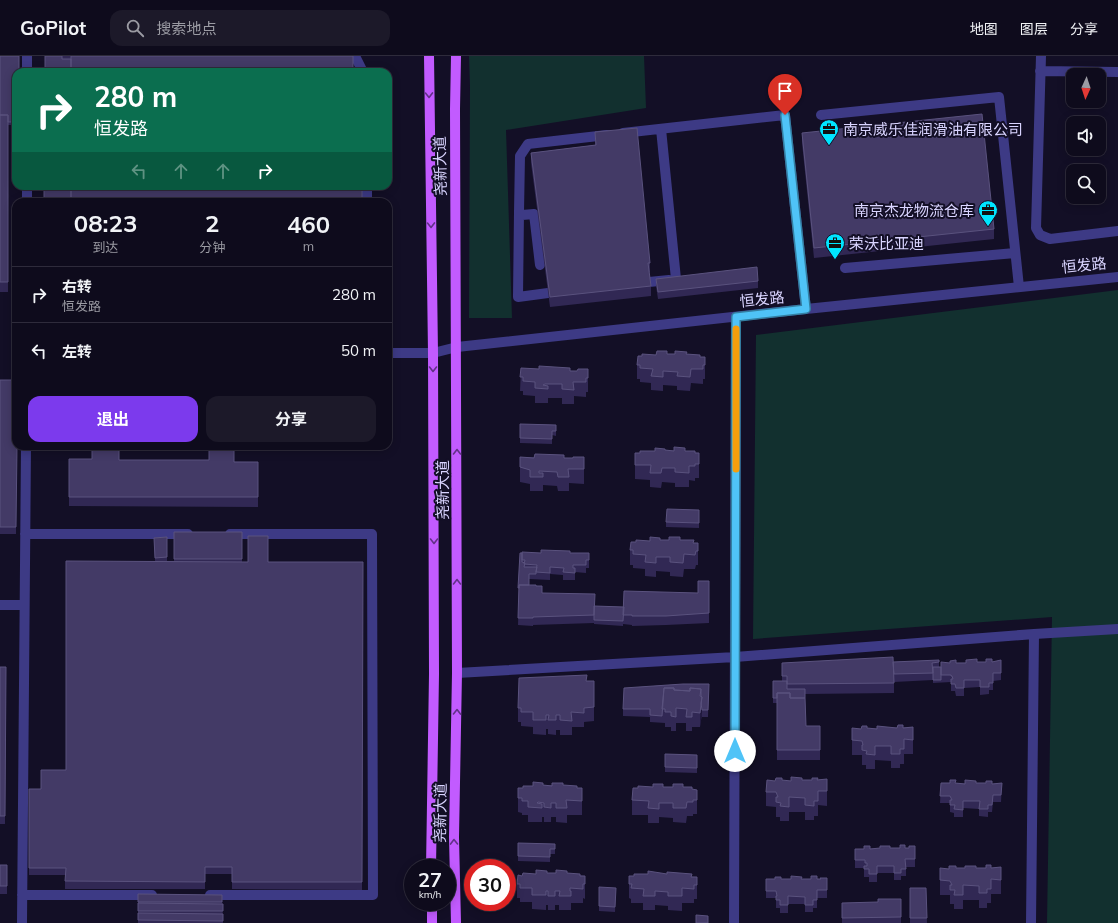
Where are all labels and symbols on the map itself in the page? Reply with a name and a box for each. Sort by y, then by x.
north arrow [1066,68,1106,108]
pin [768,74,802,115]
one-way arrow [425,92,433,98]
office icon: 南京威乐佳润滑油有限公司 [818,118,840,146]
place label: 南京威乐佳润滑油有限公司 [843,120,1023,139]
street label: 尧新大道 [430,136,450,196]
office icon: 南京杰龙物流仓库 [977,199,999,227]
place label: 南京杰龙物流仓库 [854,201,974,220]
one-way arrow [427,222,435,228]
office icon: 荣沃比亚迪 [824,232,846,260]
place label: 荣沃比亚迪 [849,234,924,253]
street label: 恒发路 [1061,253,1107,277]
street label: 恒发路 [739,287,785,311]
one-way arrow [429,366,437,372]
one-way arrow [453,449,461,455]
street label: 尧新大道 [433,460,452,520]
one-way arrow [430,538,438,544]
one-way arrow [453,579,461,585]
one-way arrow [452,709,461,715]
position arrow [714,730,756,772]
street label: 尧新大道 [430,783,450,843]
one-way arrow [450,839,459,845]
speed limit sign: 30 [464,859,516,911]

